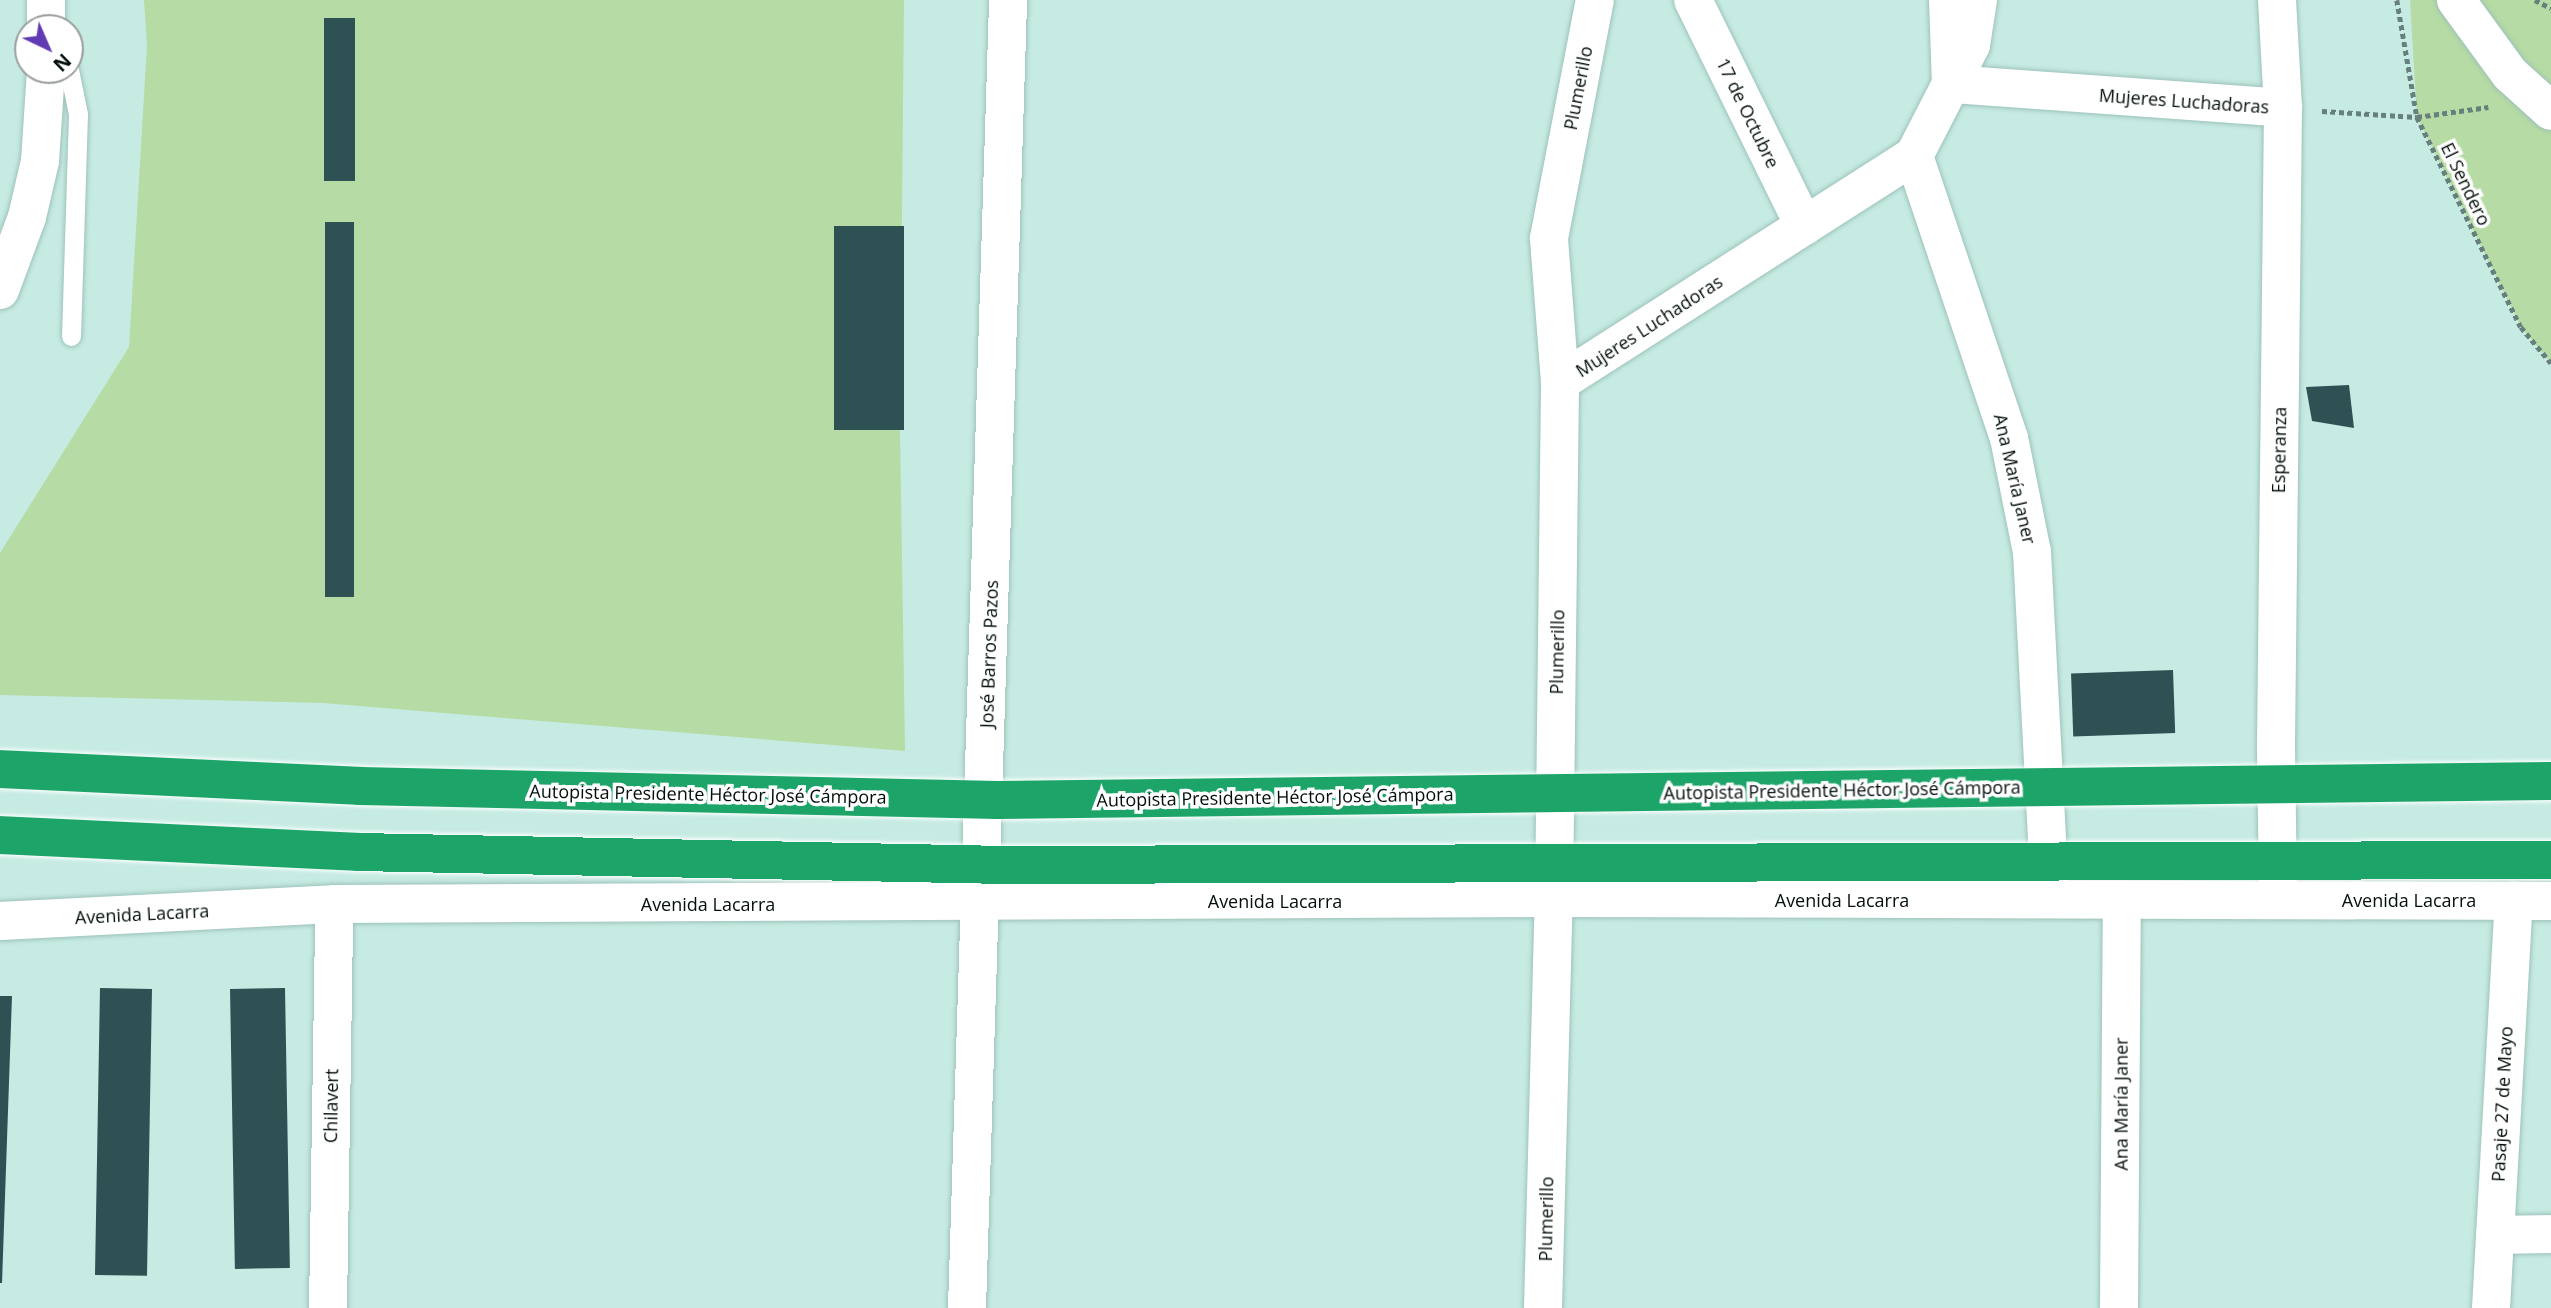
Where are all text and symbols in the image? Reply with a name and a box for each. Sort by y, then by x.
north arrow [14,14,84,84]
street label: Plumerillo [1559,44,1597,132]
text: N [48,48,77,77]
street label: 17 de Octubre [1712,55,1784,171]
street label: Mujeres Luchadoras [2098,84,2270,118]
street label: El Sendero [2437,139,2495,229]
street label: Mujeres Luchadoras [1572,271,1726,381]
street label: Esperanza [2267,407,2291,493]
street label: Ana María Janer [1989,412,2041,546]
street label: José Barros Pazos [976,580,1002,728]
street label: Plumerillo [1545,609,1569,695]
street label: Autopista Presidente Héctor José Cámpora [1663,776,2021,804]
street label: Autopista Presidente Héctor José Cámpora [529,780,887,808]
street label: Autopista Presidente Héctor José Cámpora [1096,783,1454,811]
street label: Avenida Lacarra [1775,889,1909,911]
street label: Avenida Lacarra [2342,889,2476,911]
street label: Avenida Lacarra [1208,890,1342,912]
street label: Avenida Lacarra [641,893,775,915]
street label: Avenida Lacarra [74,900,210,928]
street label: Pasaje 27 de Mayo [2487,1026,2517,1182]
street label: Ana María Janer [2110,1037,2132,1171]
street label: Chilavert [320,1069,342,1143]
street label: Plumerillo [1534,1176,1558,1262]

